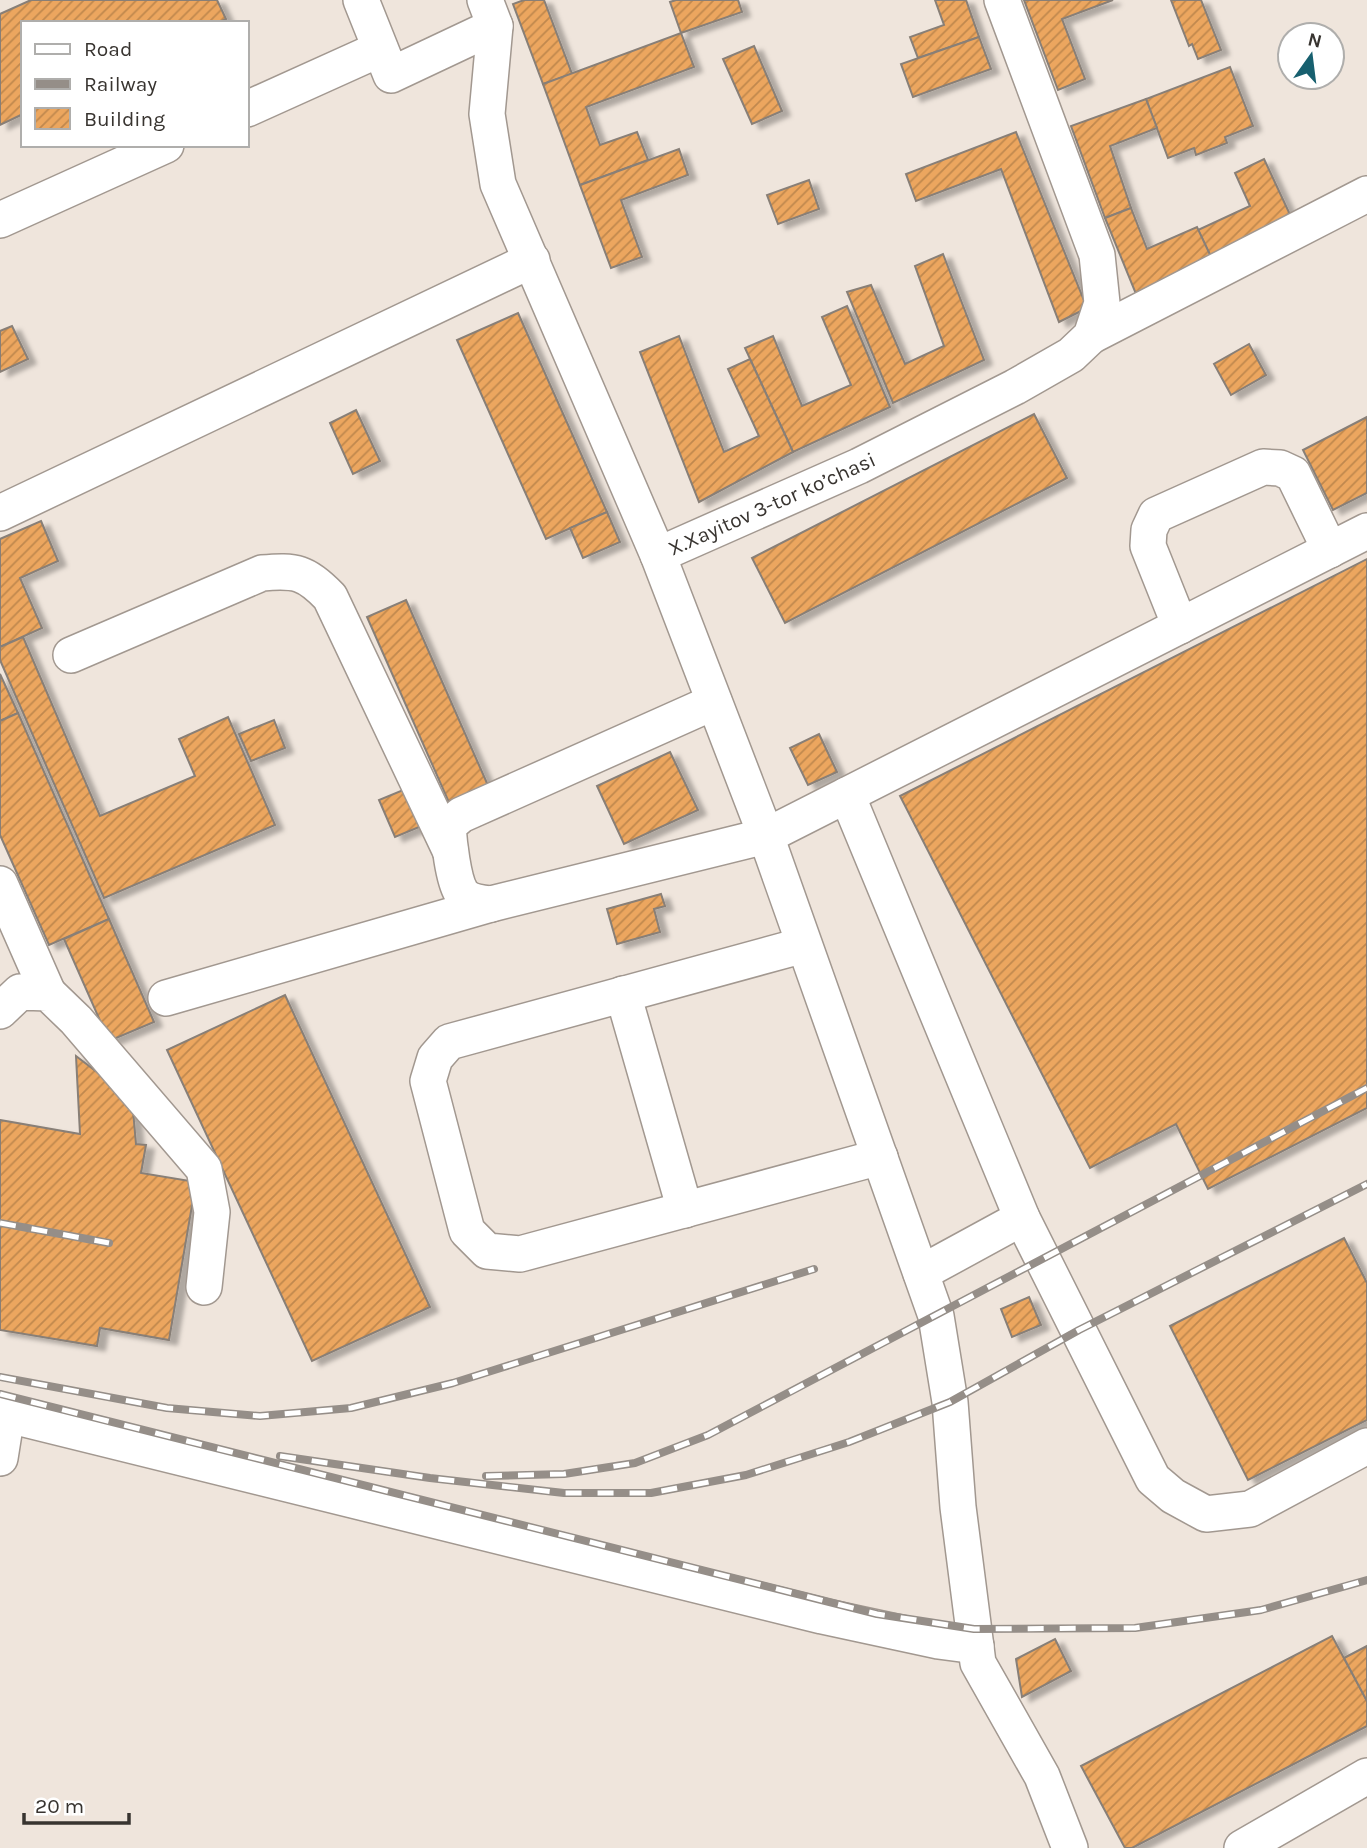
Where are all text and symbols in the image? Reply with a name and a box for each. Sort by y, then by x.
legend [21,21,248,147]
north arrow [1276,21,1346,91]
text: N [1306,28,1324,53]
text: Road [84,37,132,61]
text: Railway [84,72,157,96]
text: Building [84,107,165,131]
street label: X.Xayitov 3-tor koʼchasi [665,447,879,561]
scale bar [24,1782,130,1826]
text: 20 m [35,1794,84,1818]

